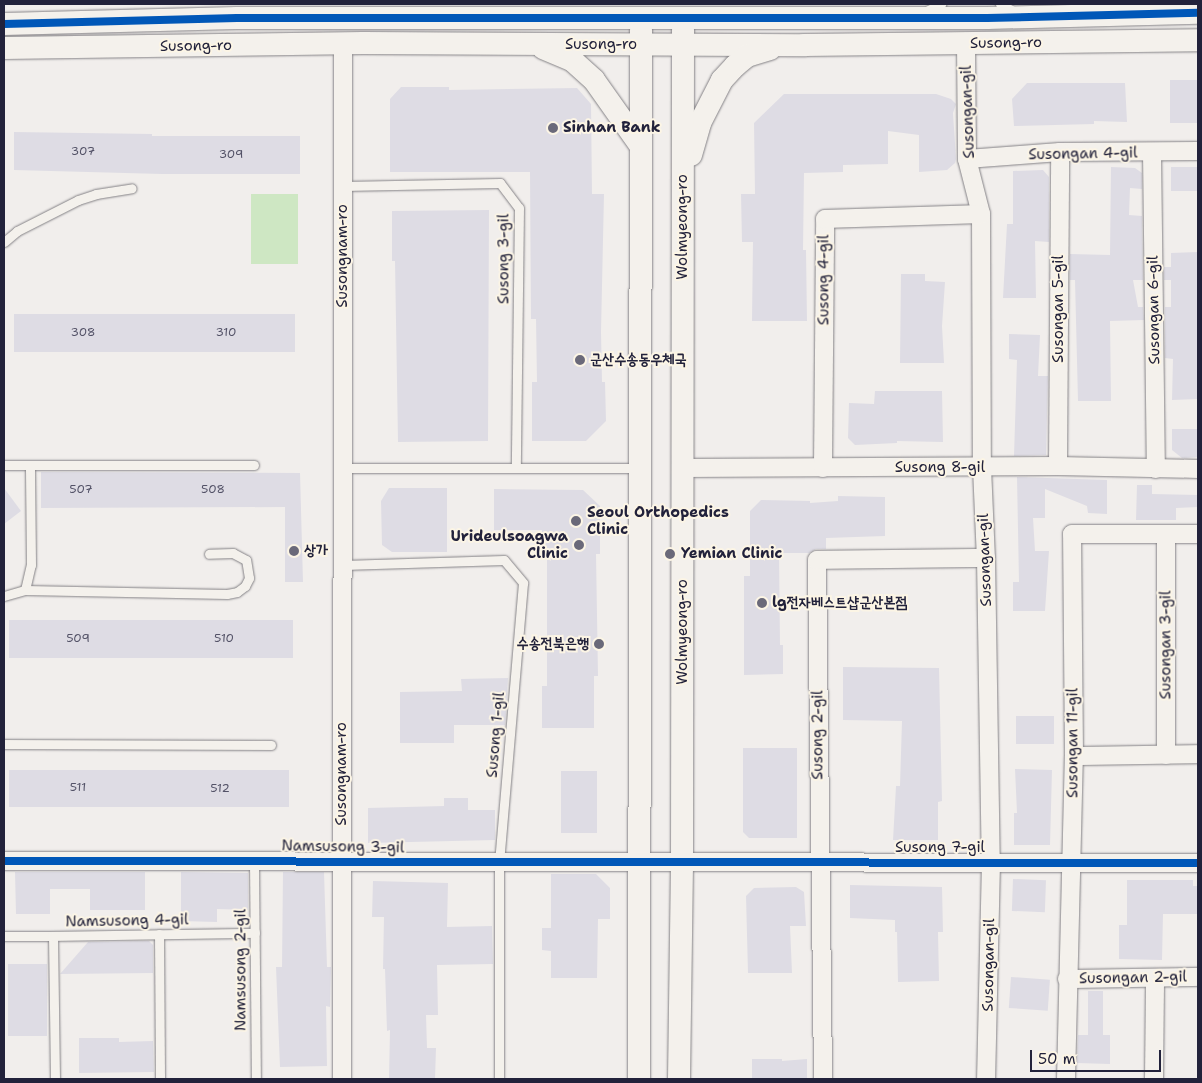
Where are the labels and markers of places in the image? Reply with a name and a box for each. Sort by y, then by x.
place label: Sinhan Bank [563,119,661,137]
marker: Sinhan Bank [547,122,559,134]
place label: 군산수송동우체국 [590,351,687,369]
marker: 군산수송동우체국 [574,354,586,366]
place label: Seoul Orthopedics Clinic [587,503,729,538]
marker: Seoul Orthopedics Clinic [569,514,583,528]
place label: Urideulsoagwa Clinic [451,527,568,562]
marker: Urideulsoagwa Clinic [572,538,586,552]
place label: 상가 [304,542,328,560]
marker: 상가 [288,545,300,557]
place label: Yemian Clinic [681,545,782,563]
marker: Yemian Clinic [663,547,677,561]
place label: lg전자베스트샵군산본점 [772,594,907,612]
marker: lg전자베스트샵군산본점 [756,597,768,609]
place label: 수송전북은행 [517,635,589,653]
marker: 수송전북은행 [593,638,605,650]

